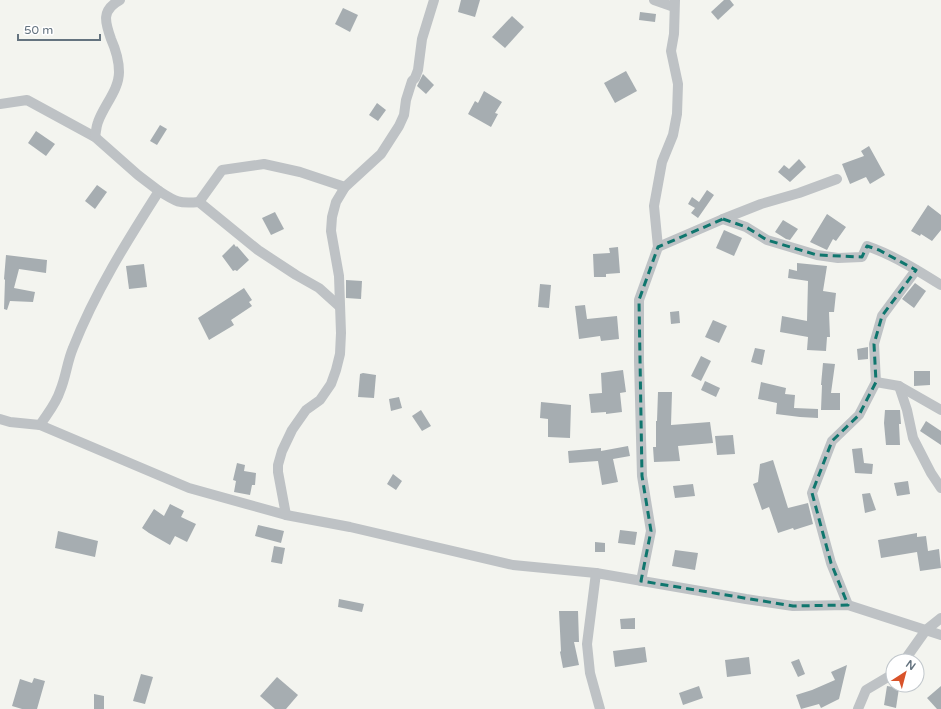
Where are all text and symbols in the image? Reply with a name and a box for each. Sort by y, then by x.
scale bar [18,16,100,42]
text: 50 m [24,23,53,37]
north arrow [885,653,925,693]
text: N [903,657,918,673]

